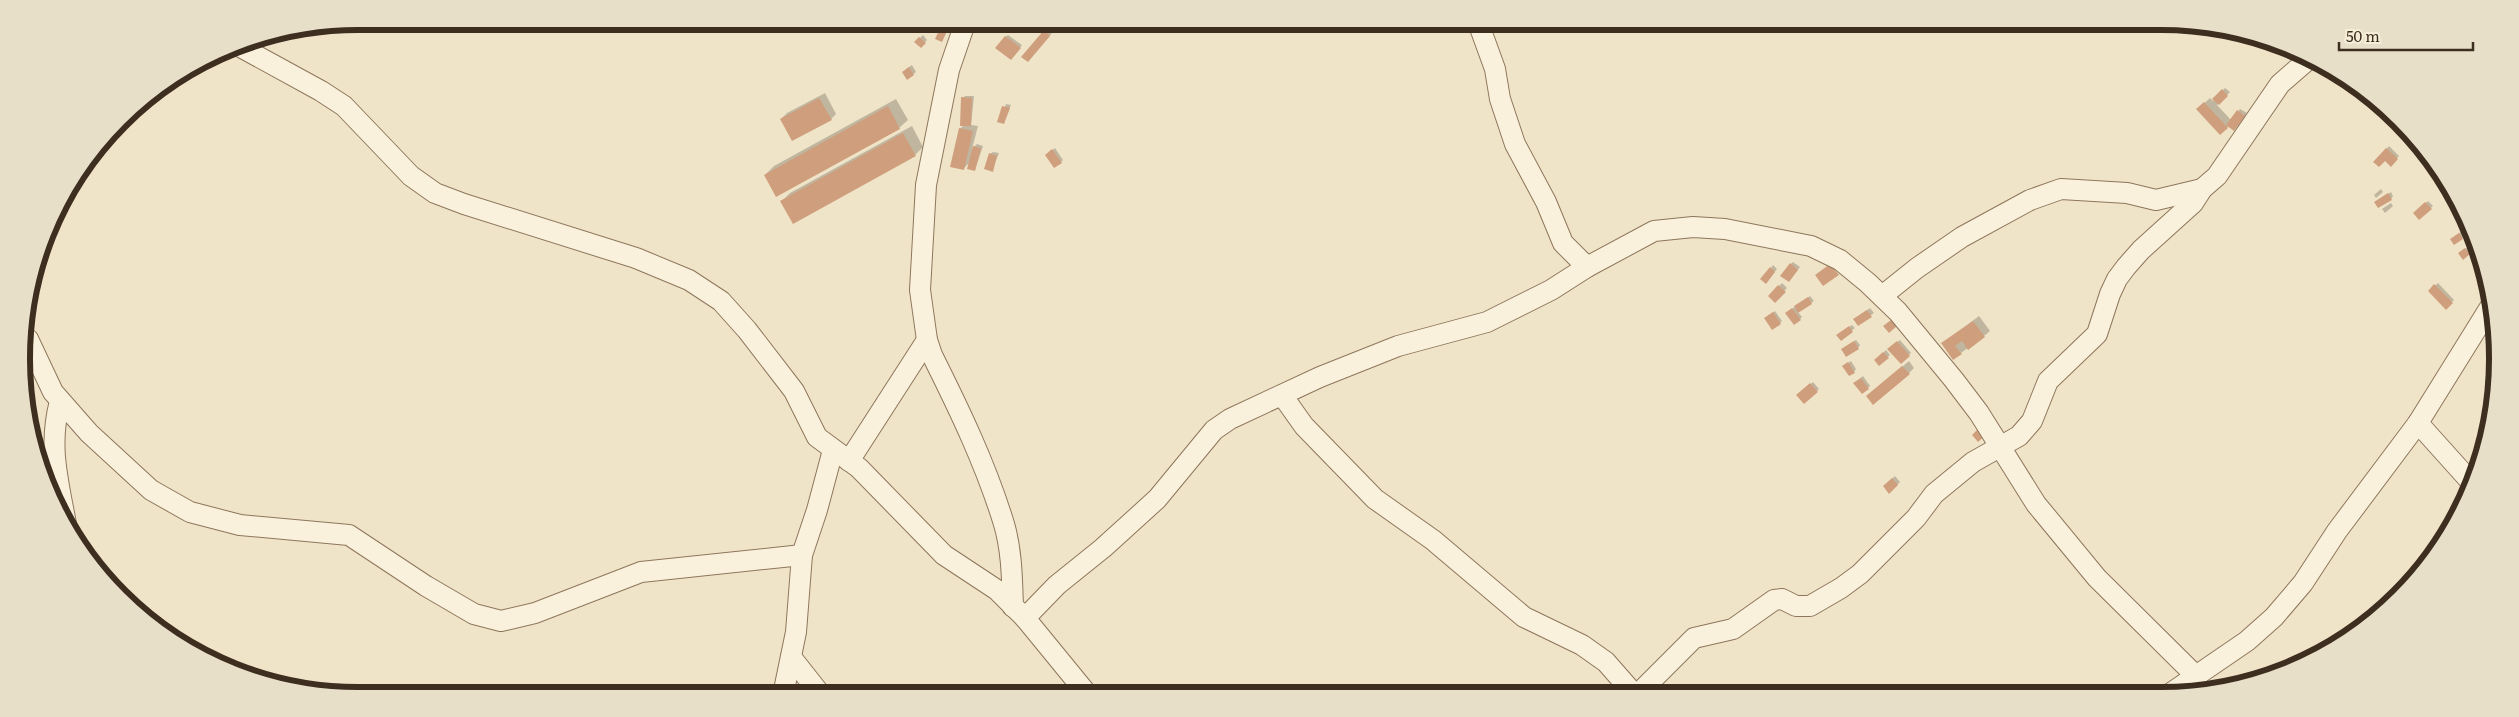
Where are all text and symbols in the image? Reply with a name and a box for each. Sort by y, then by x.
scale bar [2339,20,2473,52]
text: 50 m [2346,24,2380,47]

